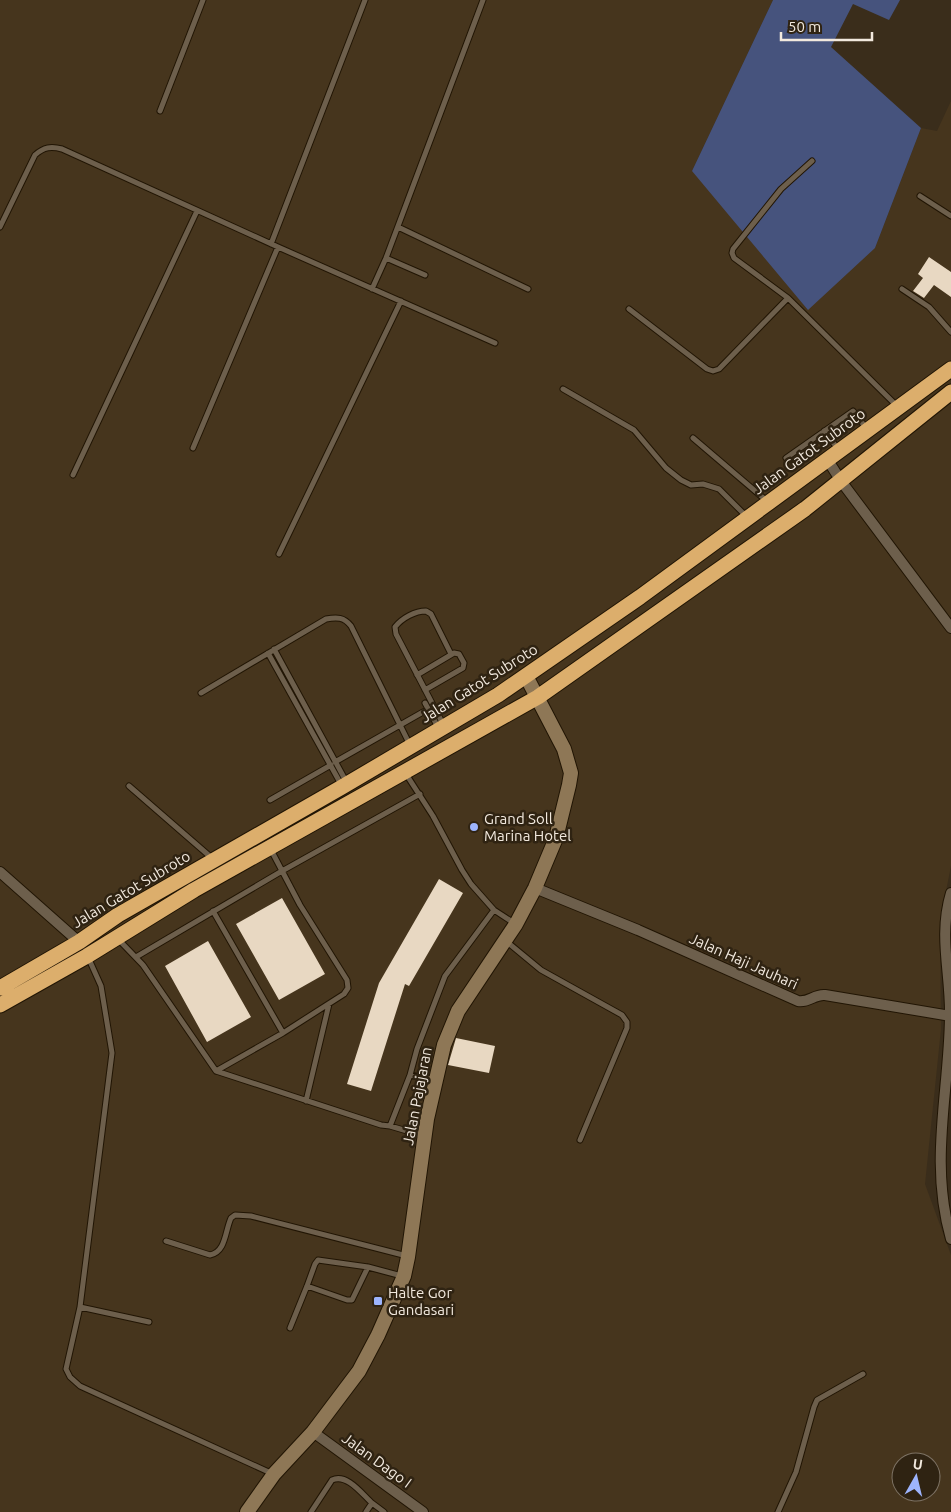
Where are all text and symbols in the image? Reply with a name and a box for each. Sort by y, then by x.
scale bar [781,10,872,42]
text: 50 m [788,18,821,35]
street label: Jalan Gatot Subroto [750,405,868,497]
street label: Jalan Gatot Subroto [417,640,541,726]
place label: Grand Soll Marina Hotel [484,810,571,844]
marker: Grand Soll Marina Hotel [468,821,480,833]
street label: Jalan Gatot Subroto [69,847,193,931]
street label: Jalan Haji Jauhari [687,929,801,993]
street label: Jalan Pajajaran [399,1045,435,1147]
place label: Halte Gor Gandasari [388,1284,454,1318]
marker: Halte Gor Gandasari [372,1295,384,1307]
street label: Jalan Dago I [339,1429,415,1491]
north arrow [891,1452,941,1502]
text: U [912,1456,924,1473]

